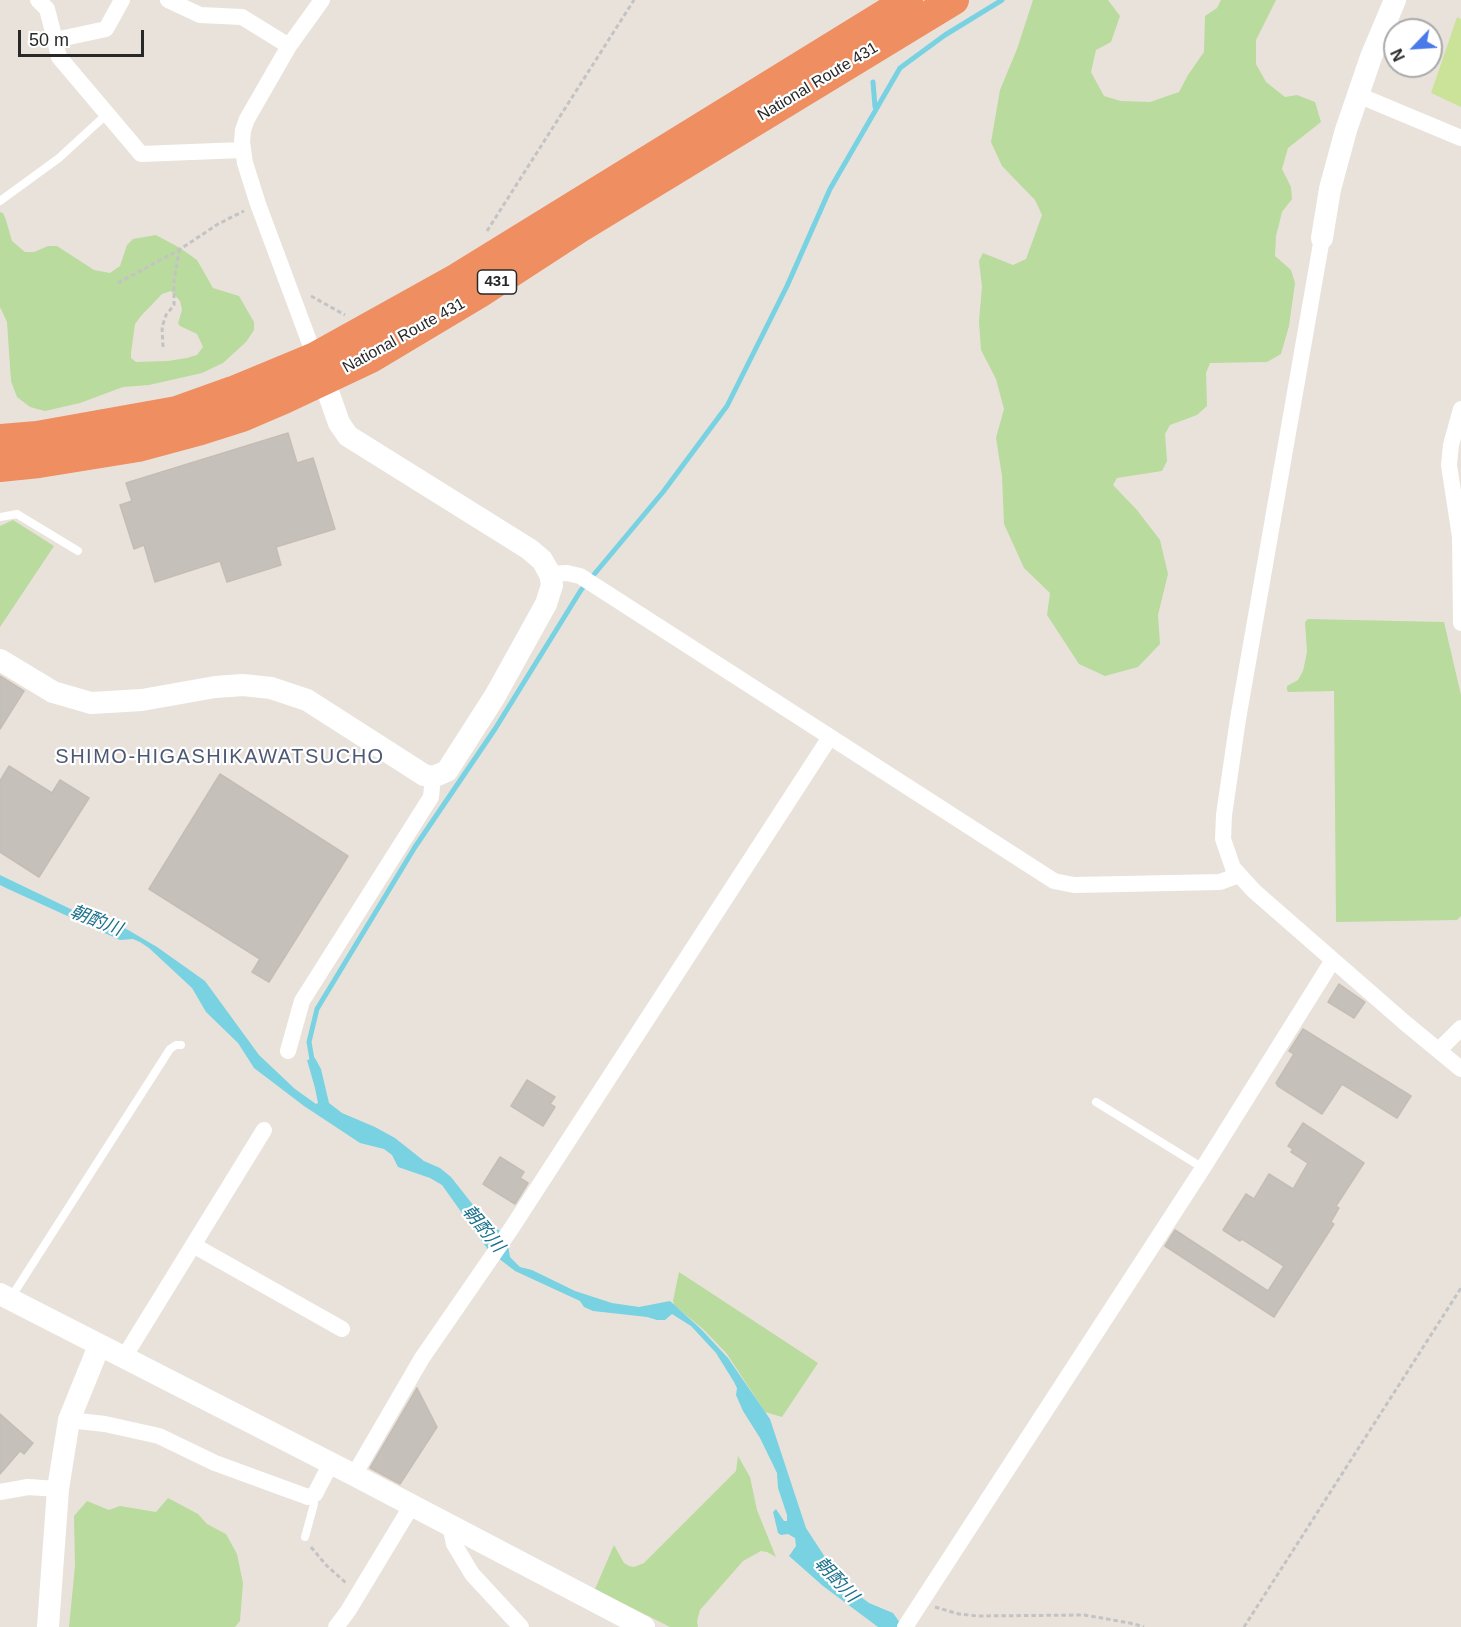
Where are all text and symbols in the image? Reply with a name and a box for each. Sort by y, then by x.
scale bar [21,18,147,56]
north arrow [1383,18,1443,78]
text: 50 m [29,30,69,50]
street label: National Route 431 [754,38,882,126]
text: N [1388,46,1408,64]
road number: 431 [478,270,516,294]
street label: National Route 431 [339,294,469,378]
district label: SHIMO-HIGASHIKAWATSUCHO [55,745,385,769]
water label: 朝酌川 [67,901,125,941]
water label: 朝酌川 [458,1201,508,1257]
water label: 朝酌川 [810,1553,862,1607]

